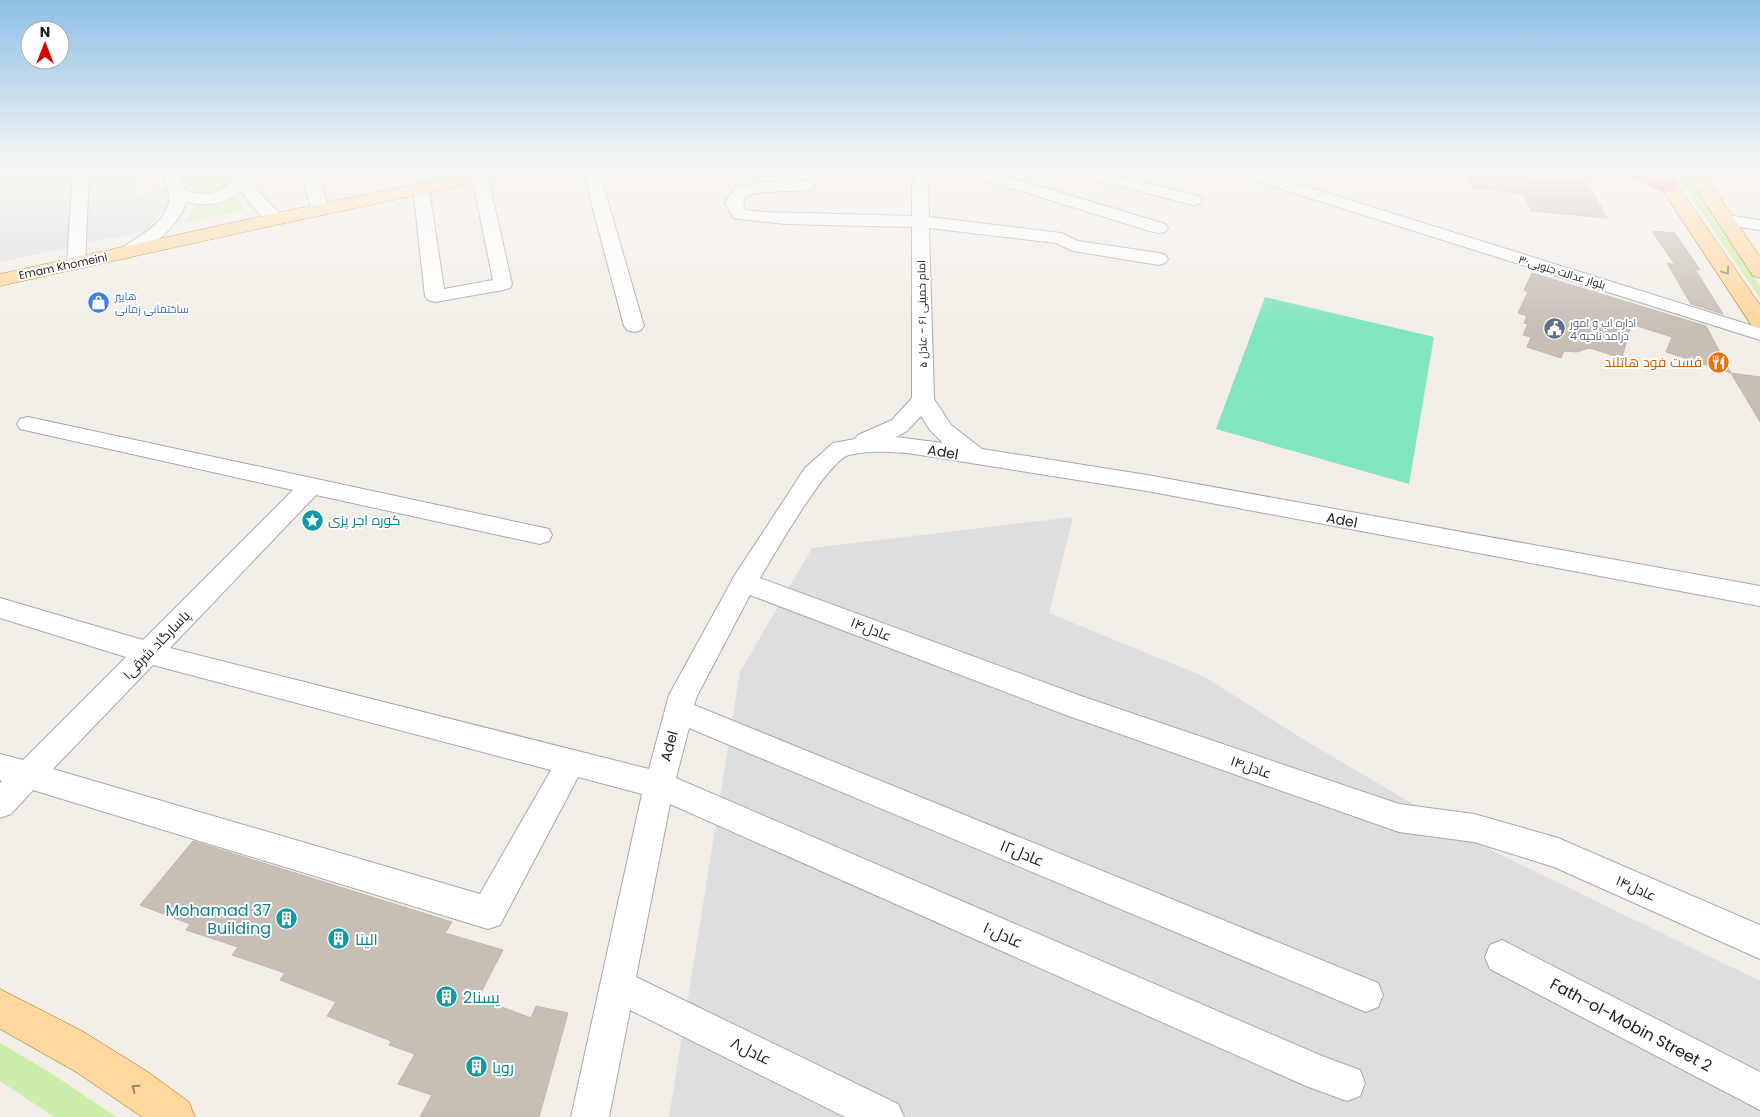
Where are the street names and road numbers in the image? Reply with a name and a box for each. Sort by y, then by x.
street label: Emam Khomeini [17,249,109,283]
street label: بلوار عدالت جنوبی۳۰ [1516,251,1608,293]
street label: امام خمینی ۶۱ - عادل ۵ [913,260,931,368]
street label: Adel [926,439,960,465]
street label: Adel [1325,507,1359,533]
street label: پاسارگاد شرقی۱ [118,606,194,684]
street label: عادل۱۴ [848,612,894,646]
street label: Adel [655,728,683,764]
street label: عادل۱۴ [1228,751,1274,783]
street label: عادل۱۲ [996,834,1048,872]
street label: عادل۱۴ [1613,870,1659,906]
street label: عادل۱۰ [979,916,1027,954]
street label: Fath-ol-Mobin Street 2 [1546,973,1716,1077]
street label: ۸عادل [727,1031,775,1071]

